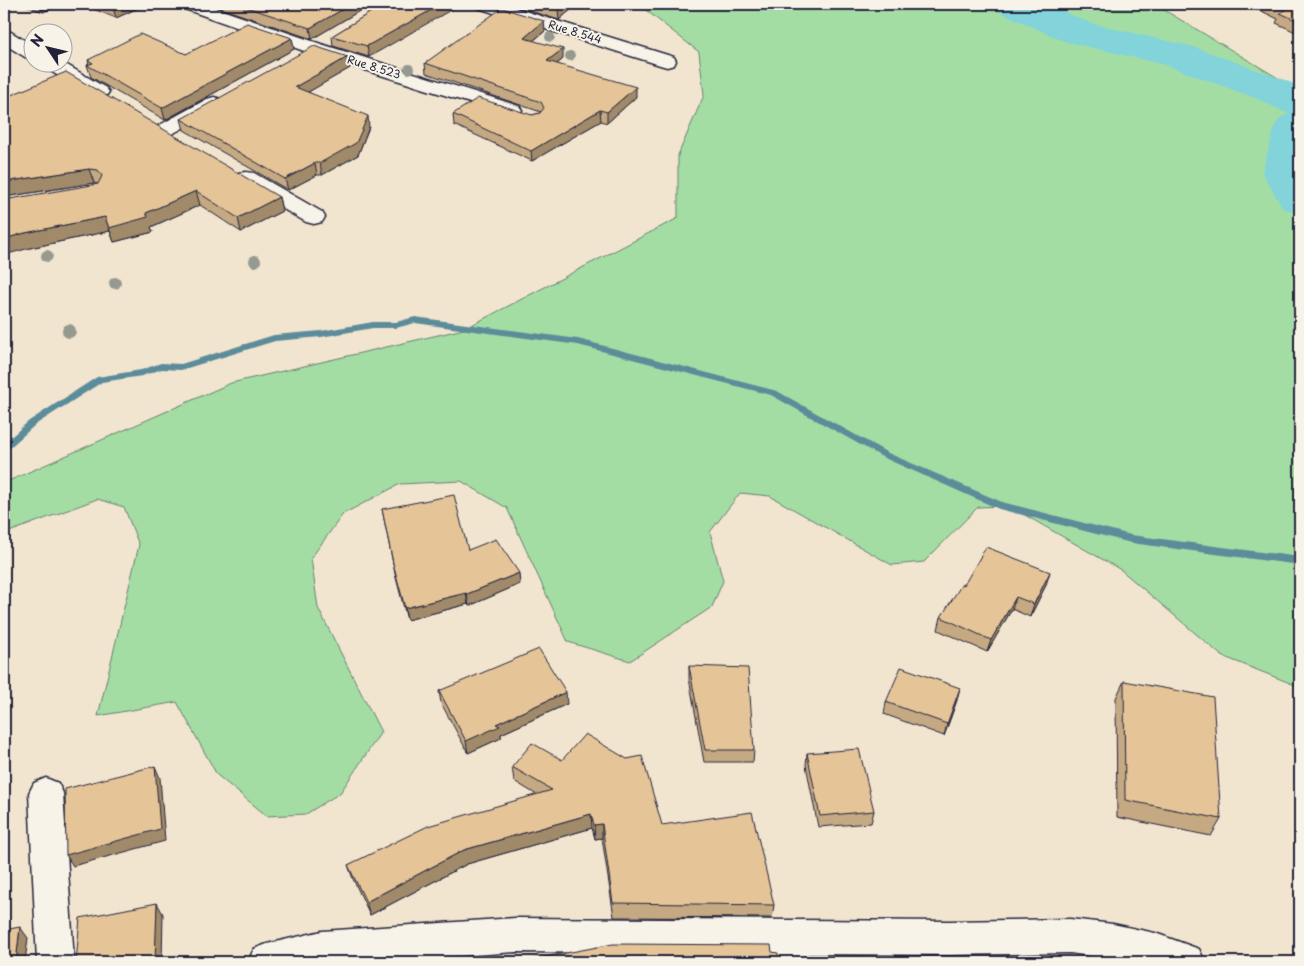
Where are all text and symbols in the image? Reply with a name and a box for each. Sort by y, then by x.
street label: Rue 8.544 [546,15,604,48]
north arrow [22,22,72,72]
text: N [25,30,49,51]
street label: Rue 8.523 [345,50,403,83]

